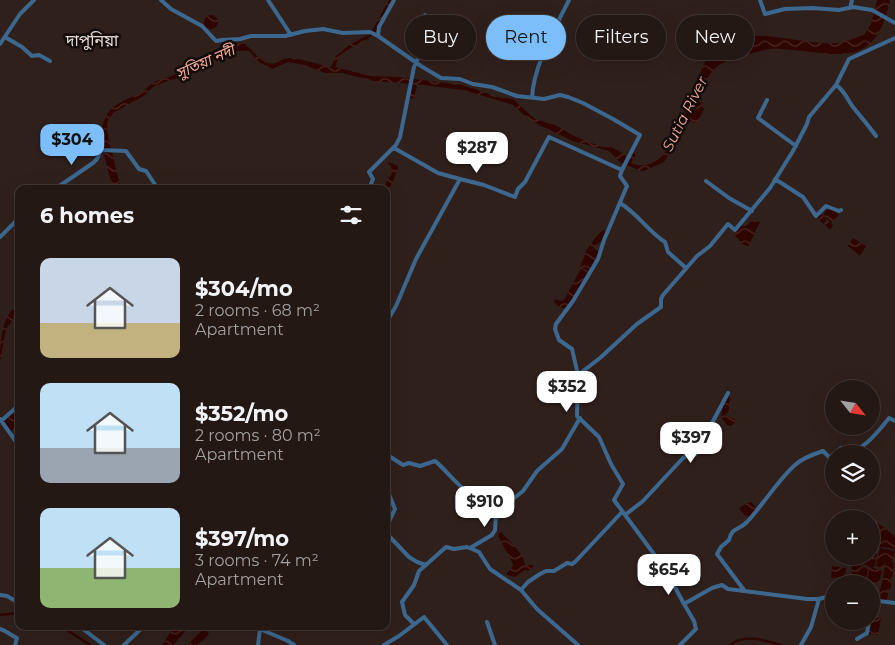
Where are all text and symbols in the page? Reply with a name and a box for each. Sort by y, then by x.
chip: Buy [405,15,476,60]
chip: Rent [486,15,566,60]
chip: Filters [576,15,666,60]
chip: New [676,15,754,60]
district label: দাপুনিয়া [65,31,119,50]
water label: সুতিয়া নদী [172,39,240,83]
water label: Sutia River [658,72,712,154]
pin: $304 [42,124,102,166]
text: $304 [51,130,93,149]
pin: $287 [447,132,507,174]
text: $287 [457,138,497,157]
icon: filters [337,201,365,229]
text: 6 homes [40,203,134,228]
text: $304/mo [195,276,293,301]
icon: home [80,278,140,338]
text: 2 rooms · 68 m² [195,301,320,320]
text: Apartment [195,320,284,339]
pin: $352 [537,370,597,413]
text: $352 [548,377,586,396]
north arrow [825,380,880,435]
map controls [825,380,880,630]
text: $352/mo [195,401,288,426]
icon: home [80,403,140,463]
pin: $397 [661,422,721,464]
text: 2 rooms · 80 m² [195,426,321,445]
text: $397 [671,428,711,447]
text: Apartment [195,445,284,464]
button: layers [825,445,880,500]
pin: $910 [455,486,515,528]
text: $910 [466,492,504,511]
button: + [825,510,880,565]
text: $397/mo [195,526,289,551]
icon: home [80,528,140,588]
text: 3 rooms · 74 m² [195,551,319,570]
pin: $654 [639,554,699,596]
text: $654 [649,560,689,579]
text: Apartment [195,570,284,589]
button: − [825,575,880,630]

